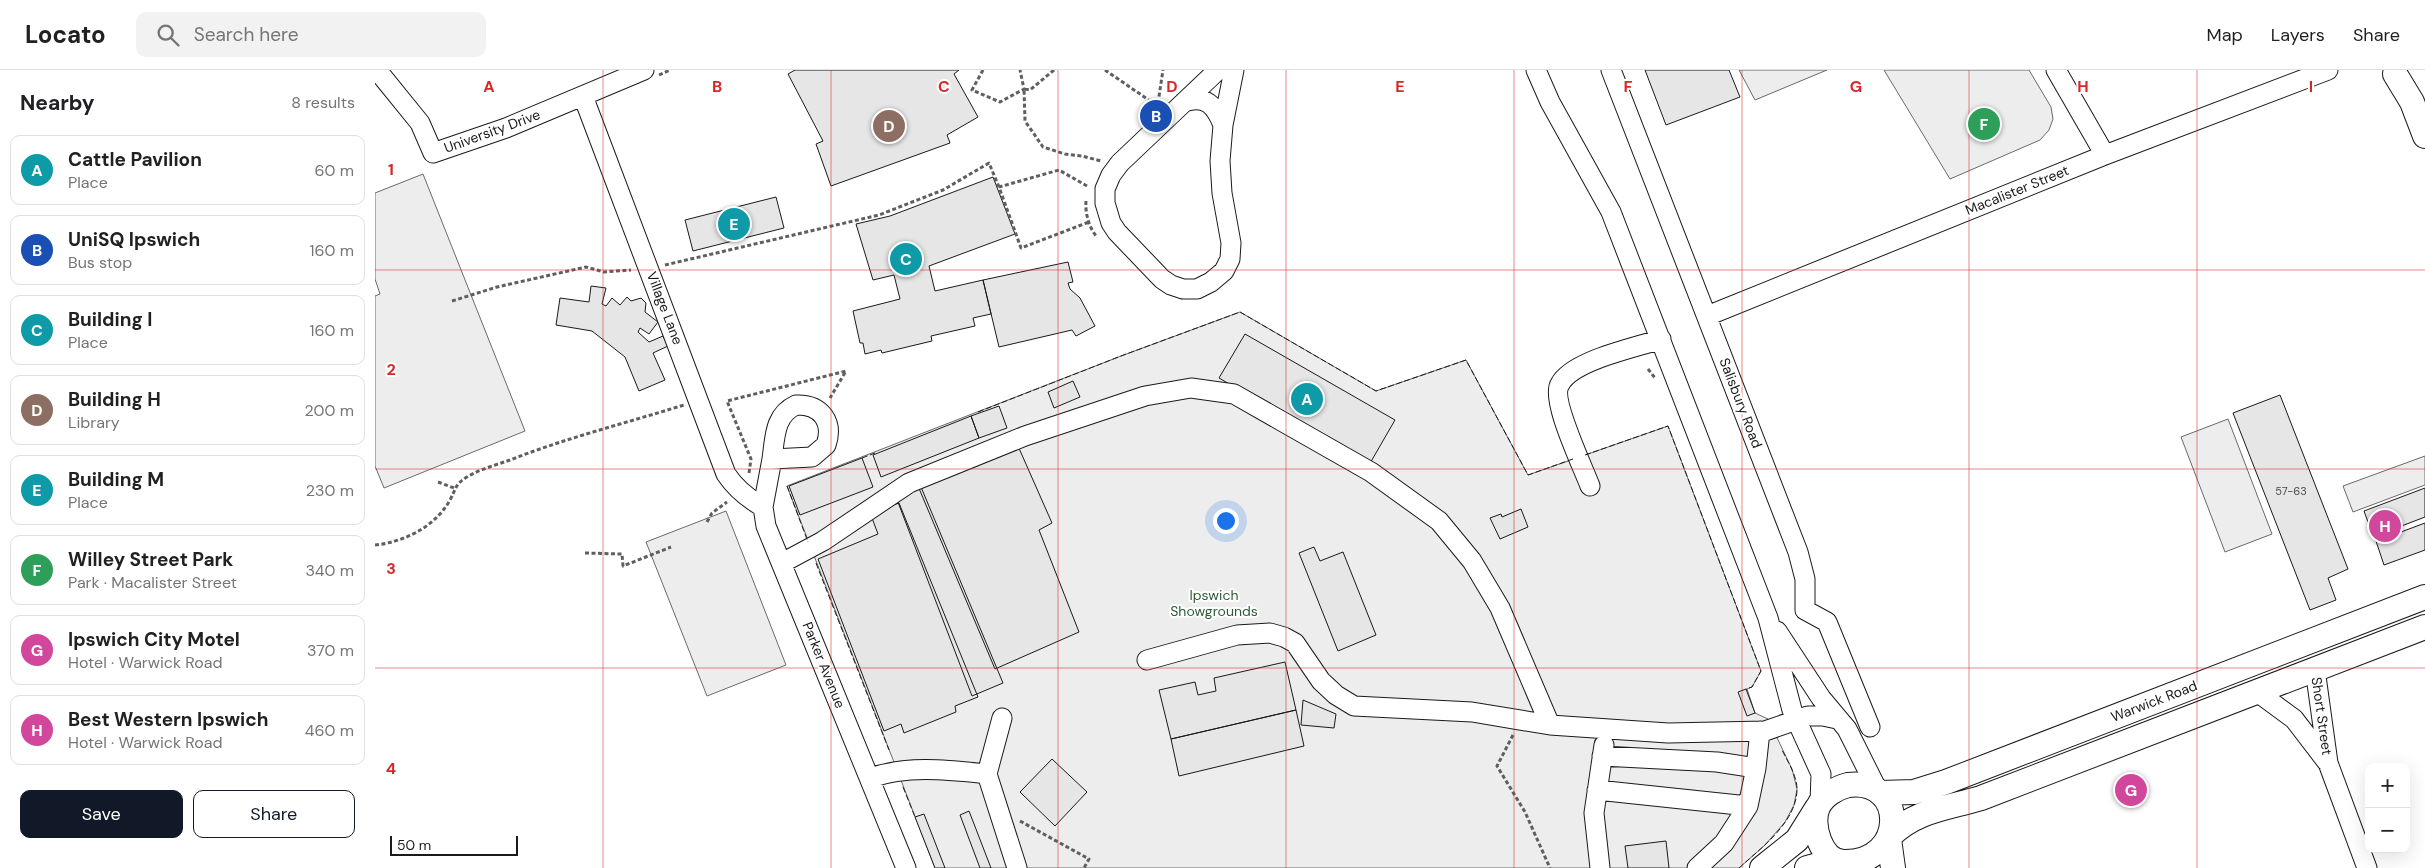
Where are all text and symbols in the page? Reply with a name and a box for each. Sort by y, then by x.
search box [136,12,486,57]
text: Locato [25,19,106,50]
icon: search [154,21,182,49]
text: Search here [194,22,299,47]
text: Map [2207,23,2243,47]
text: Layers [2271,23,2325,47]
text: Share [2353,23,2400,47]
text: A [483,76,495,97]
text: B [712,76,722,97]
text: C [938,76,950,97]
text: D [1166,76,1178,97]
text: E [1395,76,1405,97]
text: F [1624,76,1633,97]
text: G [1850,76,1862,97]
text: H [2077,76,2089,97]
text: I [2309,76,2313,97]
text: Nearby [20,89,94,117]
text: 8 results [291,92,355,113]
pin: B [1140,97,1172,135]
street label: University Drive [441,105,543,157]
pin: F [1968,105,2000,143]
pin: D [873,107,905,145]
text: Cattle Pavilion [68,147,202,172]
text: 1 [388,159,394,180]
text: A [31,160,43,181]
text: 60 m [314,160,354,181]
street label: Macalister Street [1963,161,2071,219]
text: Place [68,172,108,193]
pin: E [718,205,750,243]
text: UniSQ Ipswich [68,227,200,252]
text: B [32,240,42,261]
text: 160 m [310,240,354,261]
pin: C [890,240,922,278]
text: Bus stop [68,252,132,273]
street label: Village Lane [643,269,687,347]
text: Building I [68,307,152,332]
text: C [31,320,43,341]
text: 160 m [310,320,354,341]
text: Place [68,332,108,353]
street label: Salisbury Road [1716,355,1766,451]
text: 2 [386,359,396,380]
pin: A [1291,380,1323,418]
text: Building H [68,387,161,412]
text: D [31,400,43,421]
text: 200 m [305,400,354,421]
text: Library [68,412,120,433]
text: Building M [68,467,164,492]
text: E [32,480,42,501]
text: 230 m [306,480,354,501]
house number: 57-63 [2275,484,2307,498]
text: Place [68,492,108,513]
pin: H [2369,507,2401,545]
your location [1213,508,1239,534]
text: Willey Street Park [68,547,233,572]
text: 3 [386,558,396,579]
text: F [33,560,41,581]
text: 340 m [305,560,354,581]
text: Park · Macalister Street [68,572,237,593]
park label: Ipswich Showgrounds [1170,586,1258,620]
street label: Parker Avenue [799,619,850,711]
text: Ipswich City Motel [68,627,240,652]
text: G [31,640,43,661]
text: 370 m [307,640,354,661]
text: Hotel · Warwick Road [68,652,223,673]
street label: Warwick Road [2108,676,2200,726]
street label: Short Street [2308,676,2336,756]
text: Best Western Ipswich [68,707,269,732]
text: H [31,720,43,741]
text: 460 m [305,720,354,741]
text: Hotel · Warwick Road [68,732,223,753]
text: 4 [386,758,396,779]
map controls [2365,763,2410,853]
button: + [2365,763,2410,808]
pin: G [2115,771,2147,809]
button: Save [20,790,183,838]
button: Share [193,790,355,838]
button: − [2365,808,2410,853]
scale bar [390,833,517,856]
text: 50 m [397,836,431,854]

